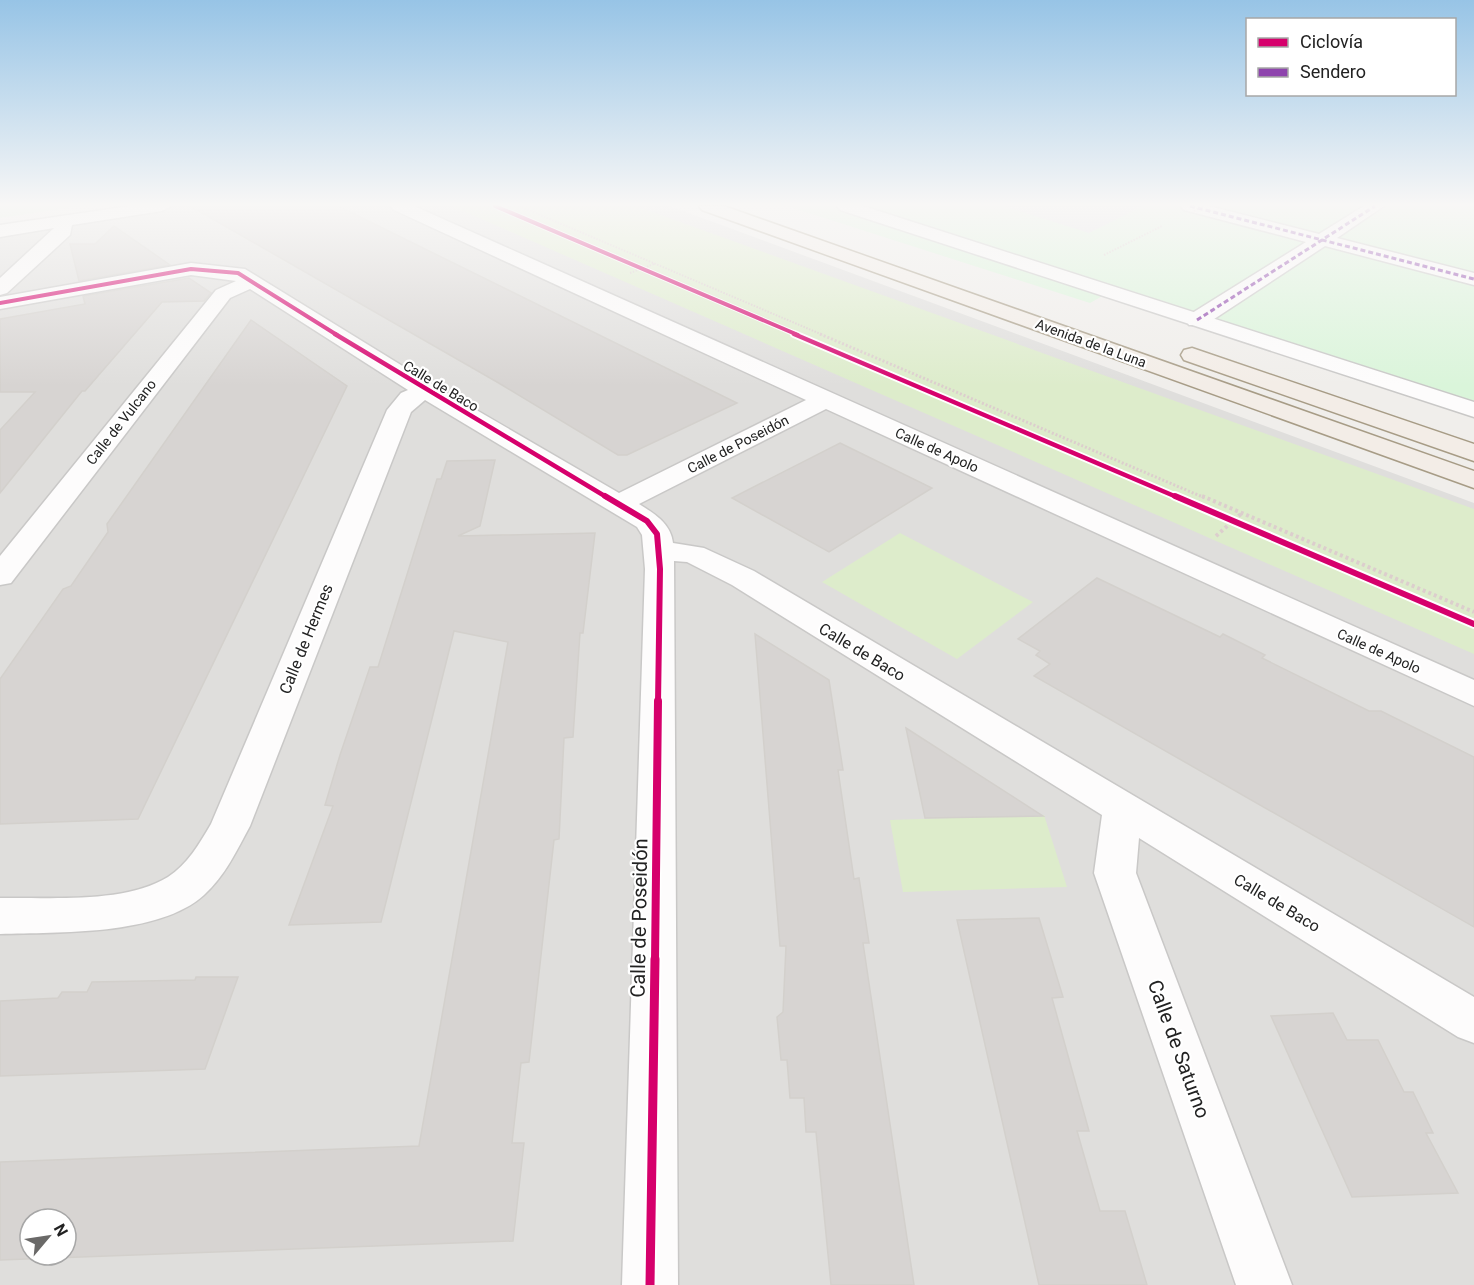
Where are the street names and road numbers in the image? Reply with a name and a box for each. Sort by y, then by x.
street label: Avenida de la Luna [1033,316,1149,370]
street label: Calle de Baco [401,357,482,415]
street label: Calle de Vulcano [83,376,159,468]
street label: Calle de Poseidón [685,412,791,476]
street label: Calle de Apolo [893,424,981,476]
street label: Calle de Hermes [275,581,337,697]
street label: Calle de Baco [816,619,908,685]
street label: Calle de Apolo [1335,625,1423,677]
street label: Calle de Poseidón [626,838,652,998]
street label: Calle de Baco [1231,870,1323,936]
street label: Calle de Saturno [1143,976,1215,1122]

